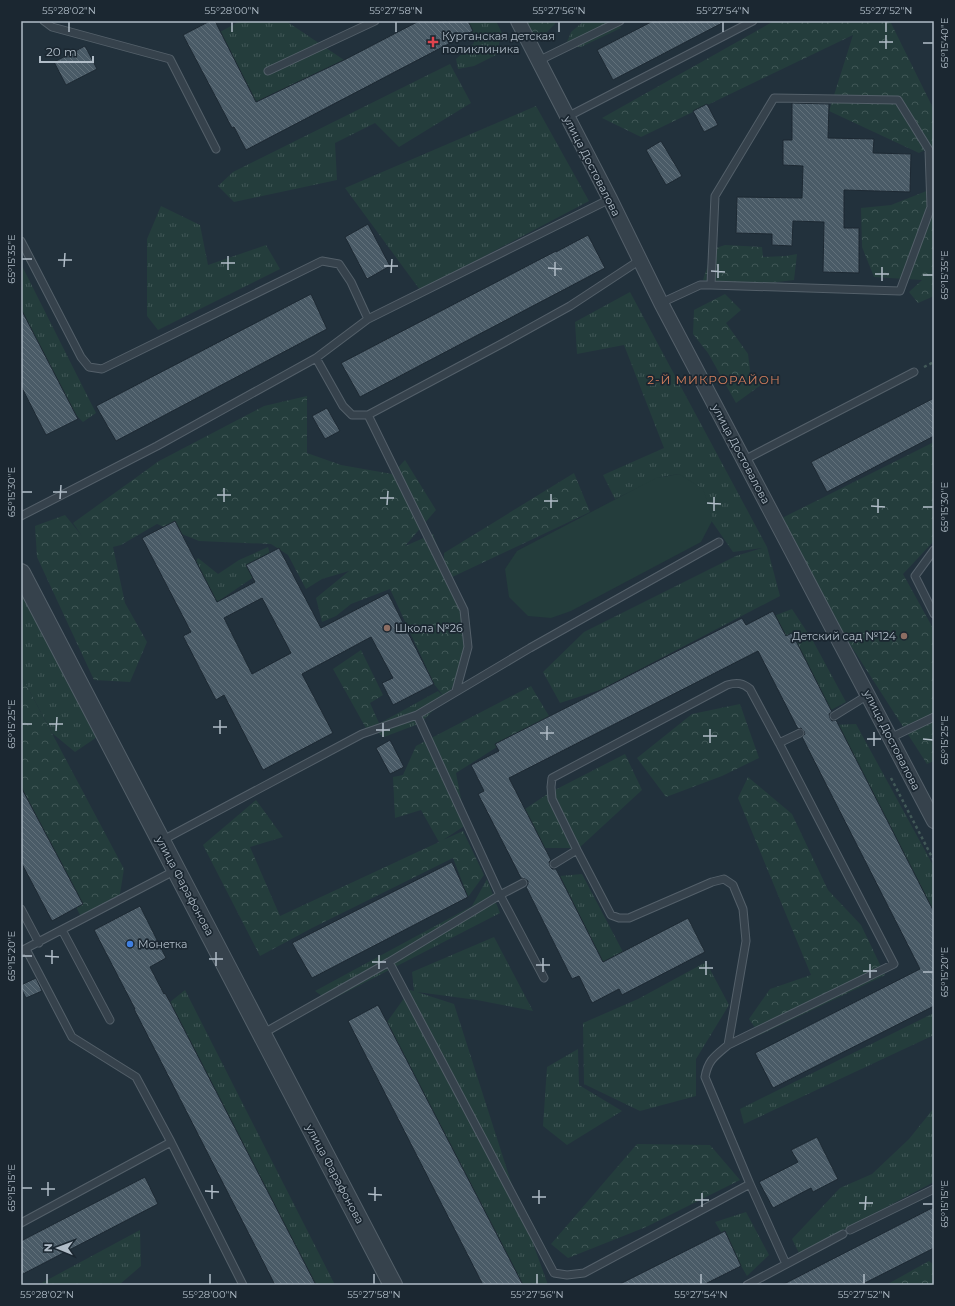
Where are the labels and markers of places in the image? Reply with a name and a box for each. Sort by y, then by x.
place label: Курганская детская поликлиника [442,29,555,56]
marker: Курганская детская поликлиника [427,36,439,48]
place label: Школа №26 [395,621,463,635]
marker: Школа №26 [382,623,392,633]
place label: Детский сад №124 [792,629,897,643]
marker: Детский сад №124 [899,631,909,641]
place label: Монетка [138,937,187,951]
marker: Монетка [125,939,135,949]

